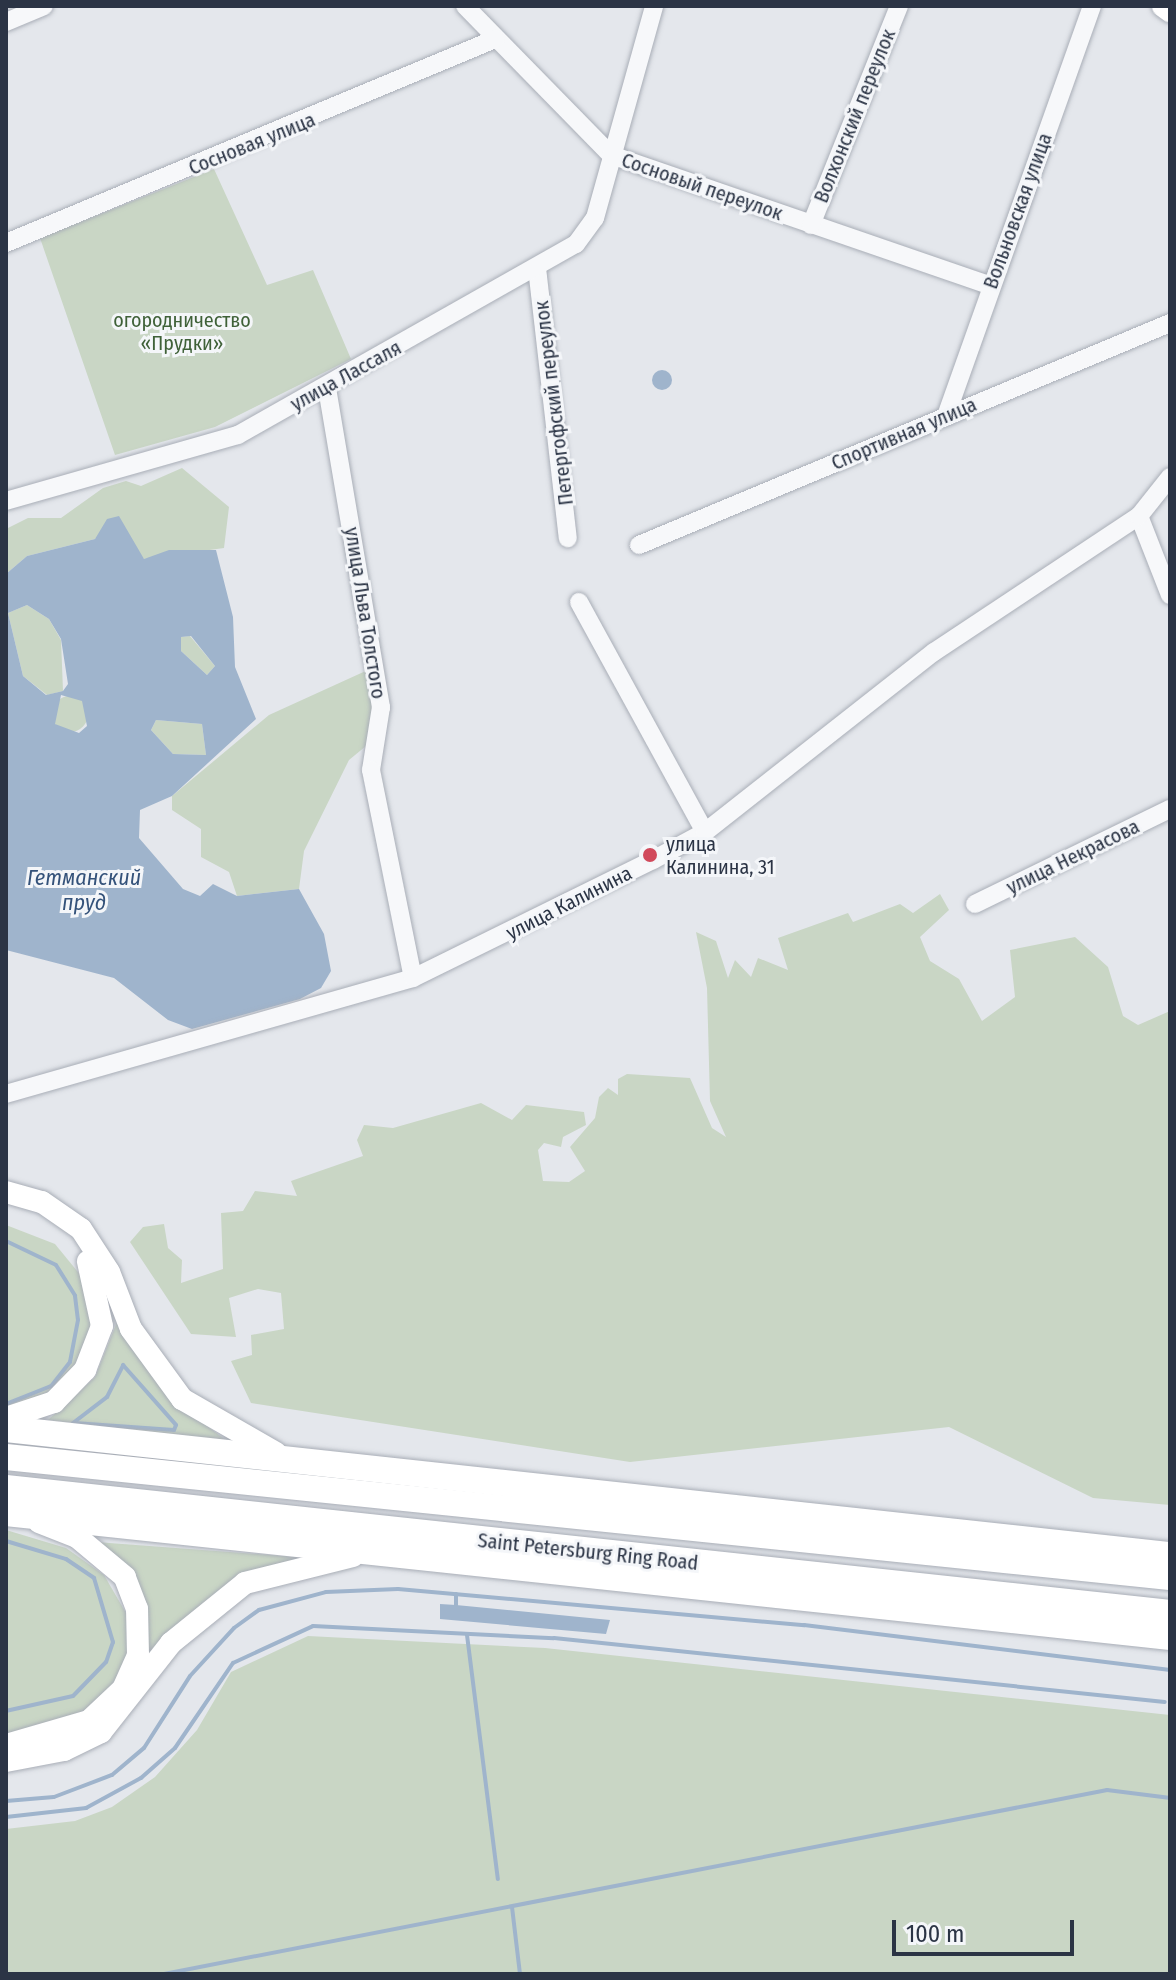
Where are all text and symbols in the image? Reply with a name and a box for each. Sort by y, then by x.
street label: Волхонский переулок [809,26,901,206]
street label: Сосновая улица [185,108,319,180]
street label: Вольновская улица [979,130,1057,292]
street label: Сосновый переулок [618,148,786,226]
street label: Петергофский переулок [530,299,578,507]
park label: огородничество «Прудки» [113,309,251,356]
street label: улица Лассаля [286,336,406,416]
street label: Спортивная улица [828,393,980,475]
street label: улица Льва Толстого [340,525,390,701]
street label: улица Некрасова [1003,814,1143,900]
place label: улица Калинина, 31 [666,832,774,879]
marker: улица Калинина, 31 [641,846,659,864]
street label: улица Калинина [502,861,636,945]
water label: Гетманский пруд [27,864,141,916]
street label: Saint Petersburg Ring Road [477,1528,699,1576]
scale bar [896,1904,1078,1954]
text: 100 m [906,1920,964,1948]

